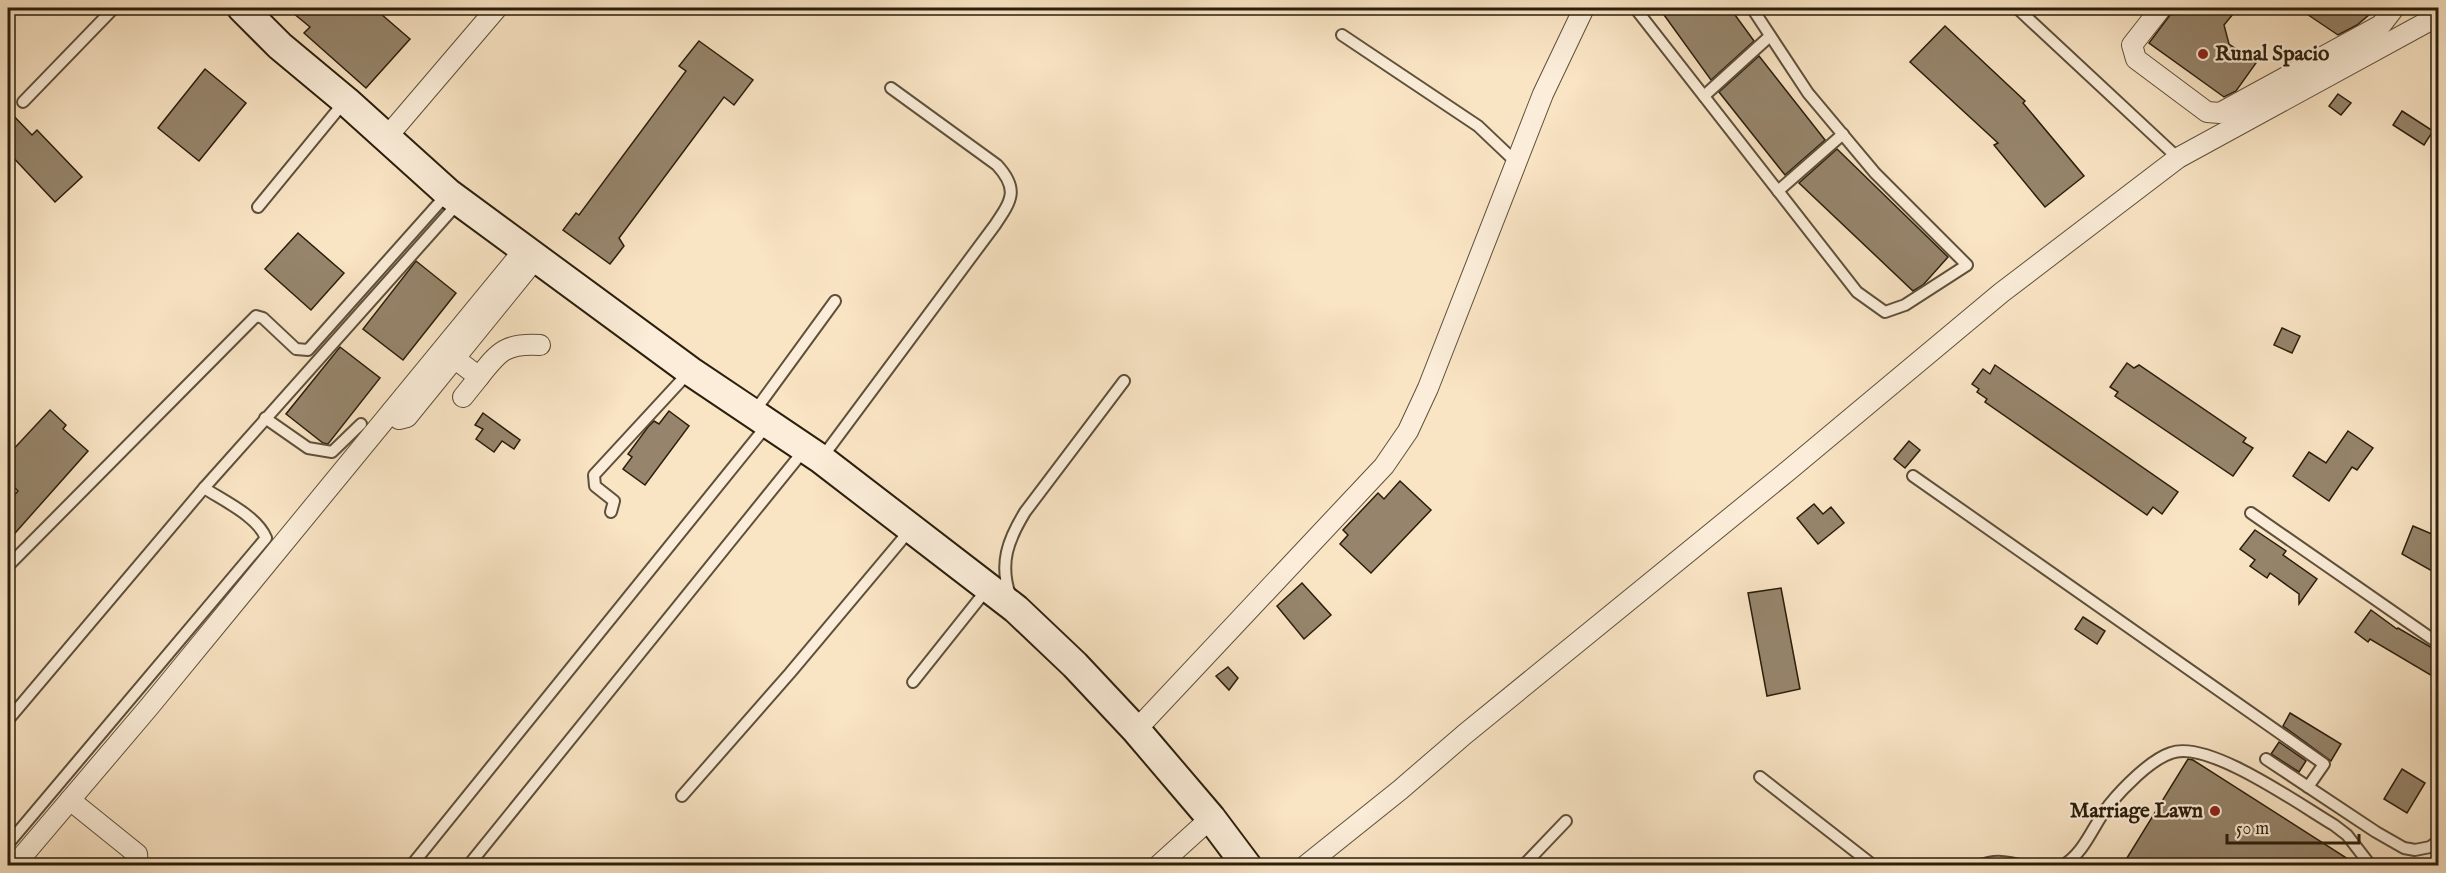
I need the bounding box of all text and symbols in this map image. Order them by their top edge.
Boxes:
place label: Runal Spacio [2215,41,2330,68]
marker: Runal Spacio [2196,47,2210,61]
place label: Marriage Lawn [2070,798,2203,825]
marker: Marriage Lawn [2208,804,2222,818]
scale bar [2227,807,2359,845]
text: 50 m [2236,818,2269,841]

